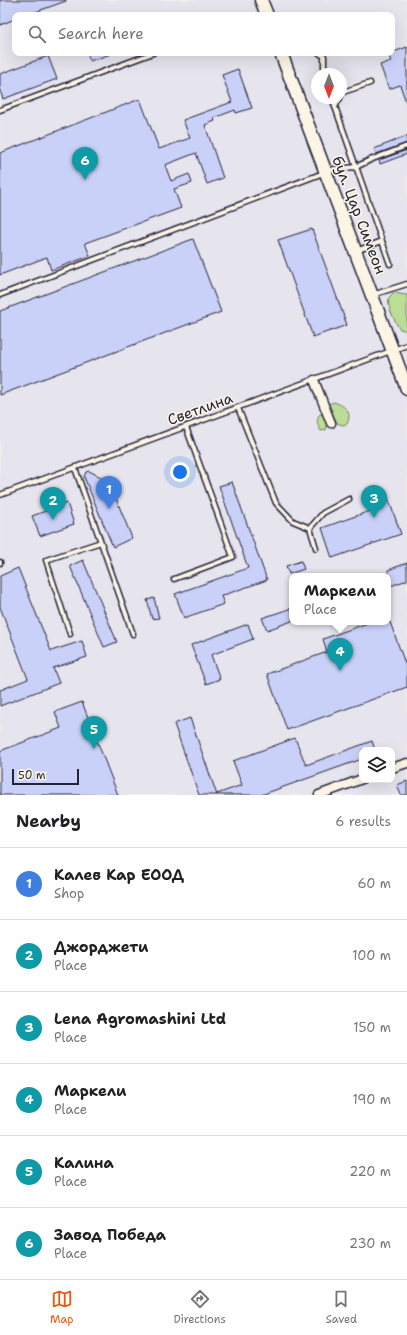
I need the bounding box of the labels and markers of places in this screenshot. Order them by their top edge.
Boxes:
pin: 6 [72,147,98,180]
pin: 1 [96,476,122,509]
pin: 3 [361,485,387,518]
pin: 2 [40,487,66,520]
pin: 4 [327,638,353,671]
pin: 5 [81,716,107,749]

